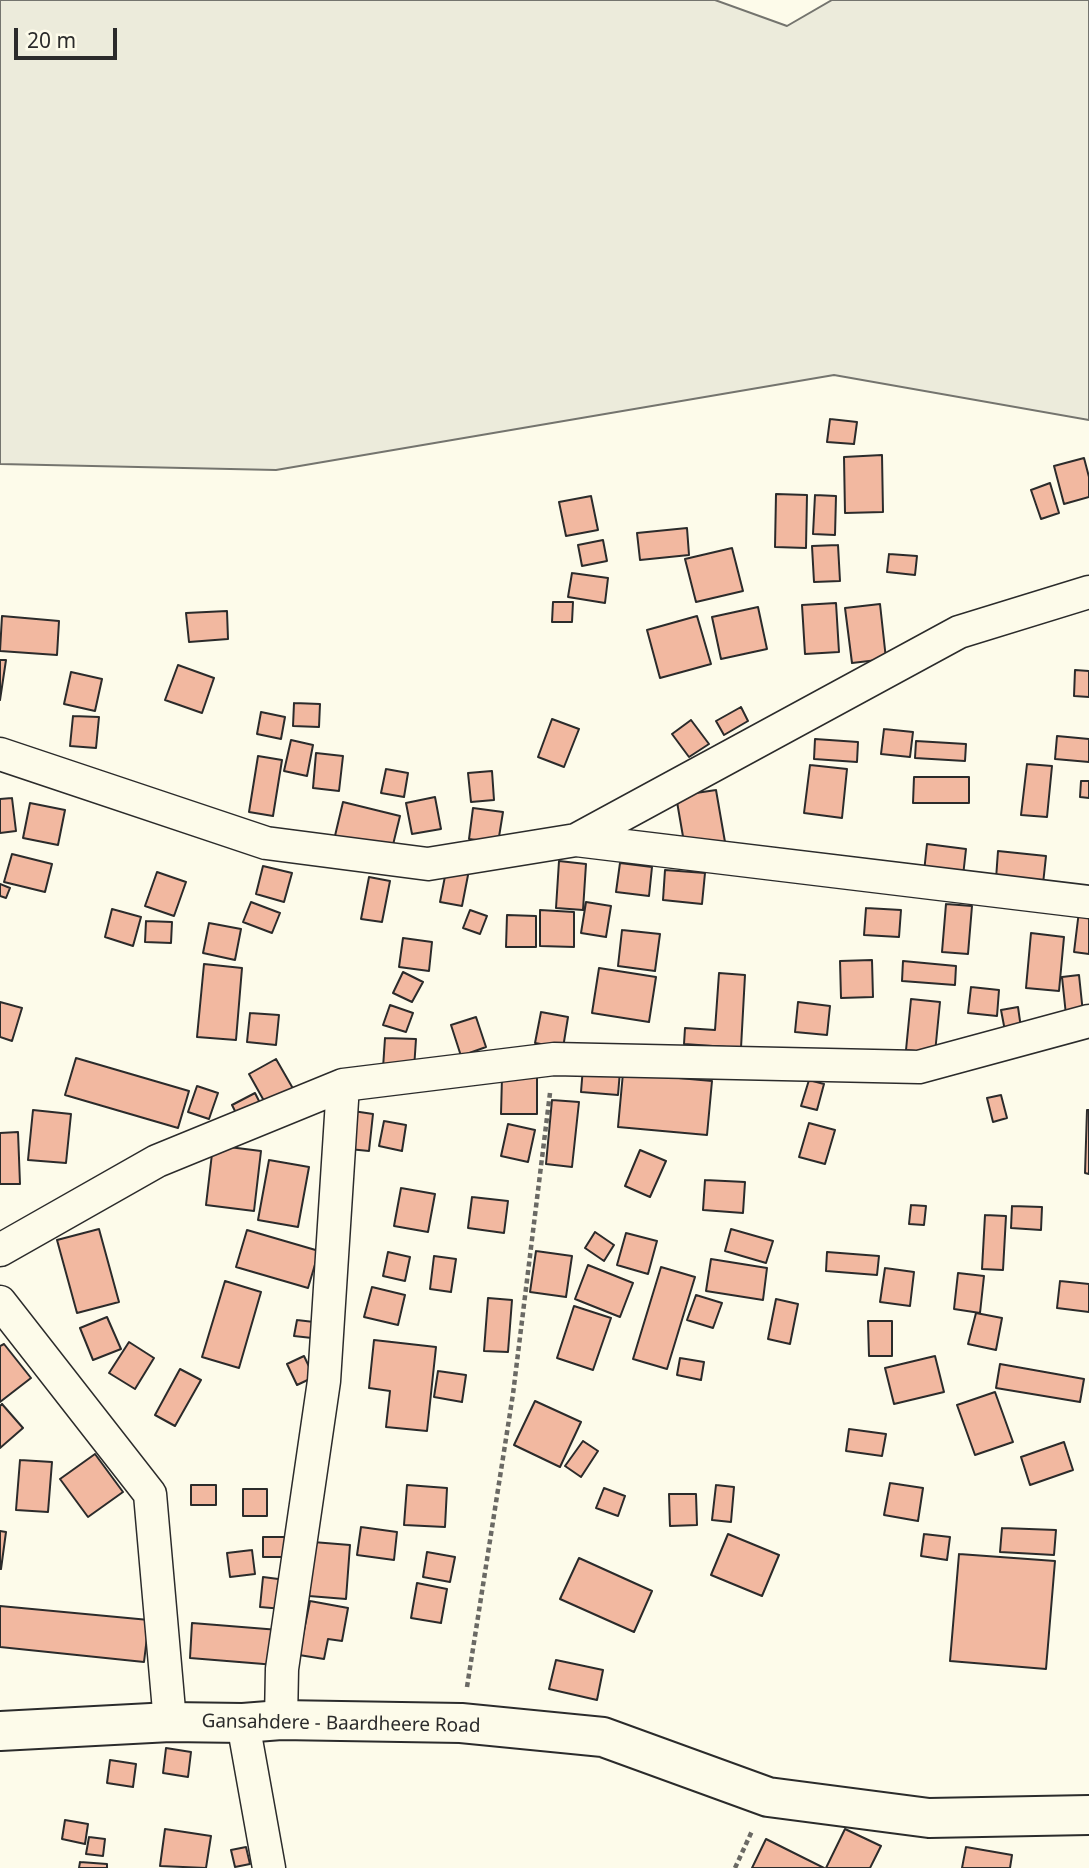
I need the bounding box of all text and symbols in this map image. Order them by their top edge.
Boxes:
scale bar [18,14,121,58]
text: 20 m [27,26,76,54]
street label: Gansahdere - Baardheere Road [201,1710,481,1738]

